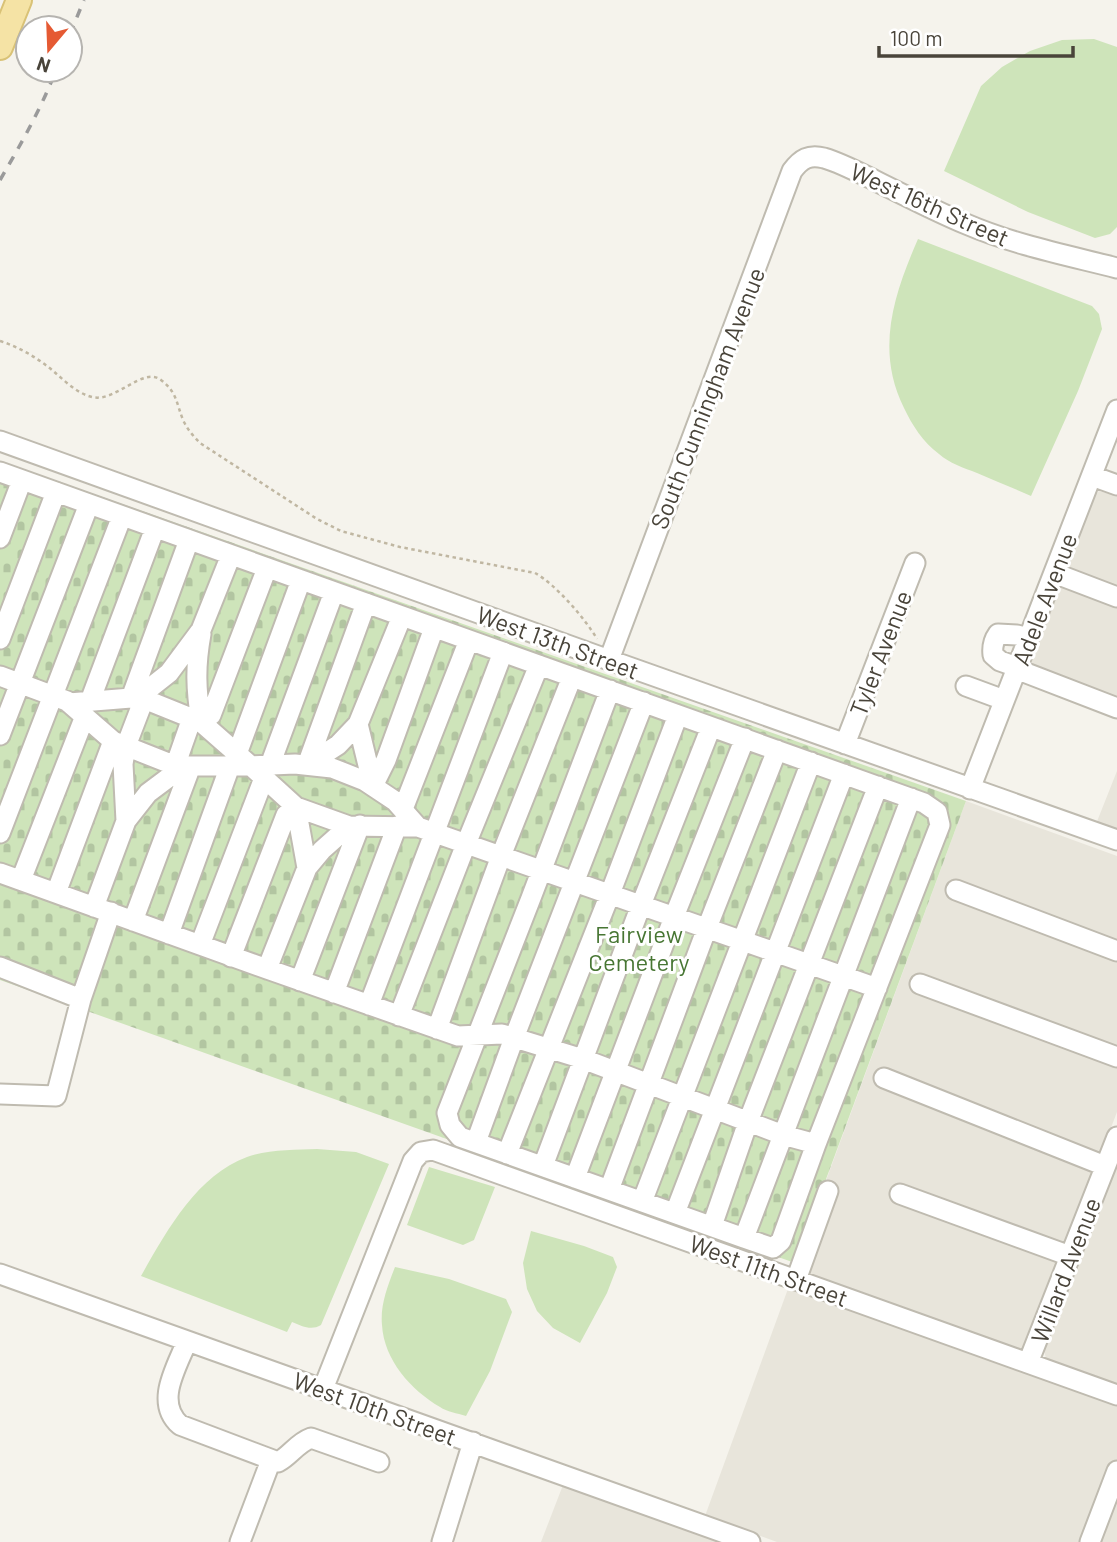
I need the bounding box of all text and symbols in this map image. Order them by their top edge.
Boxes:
north arrow [14,14,84,84]
scale bar [879,14,1073,58]
text: 100 m [890,25,943,50]
text: N [34,53,53,78]
street label: West 16th Street [846,156,1014,252]
street label: South Cunningham Avenue [644,263,770,533]
street label: Adele Avenue [1005,529,1083,669]
street label: Tyler Avenue [843,586,917,720]
street label: West 13th Street [473,599,643,685]
park label: Fairview Cemetery [588,919,690,976]
street label: Willard Avenue [1024,1193,1106,1347]
street label: West 11th Street [686,1228,852,1312]
street label: West 10th Street [289,1365,461,1451]

